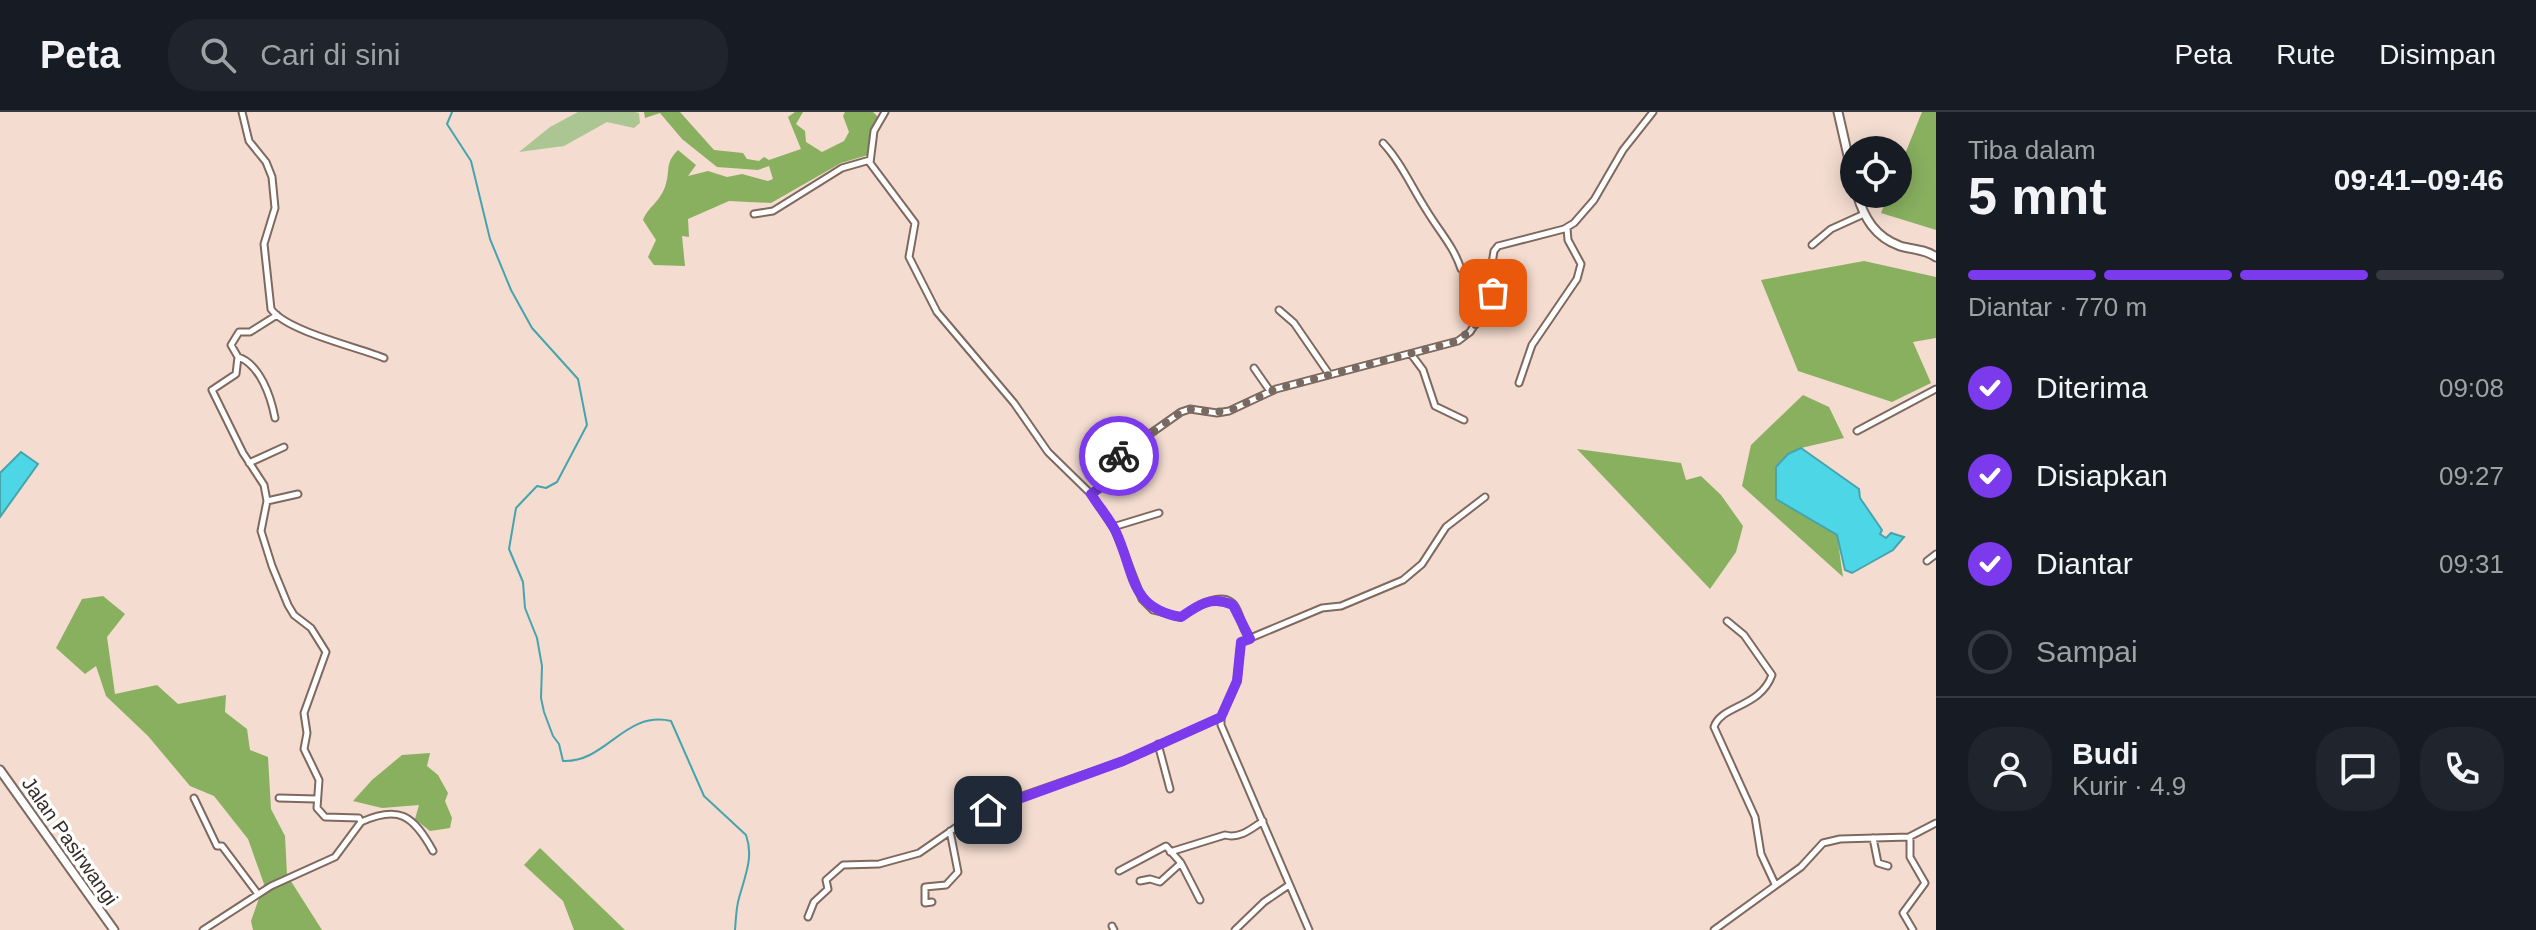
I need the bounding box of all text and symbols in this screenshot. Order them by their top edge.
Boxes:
search box [168,19,728,91]
icon: search [196,33,240,77]
text: Peta [40,34,120,76]
text: Cari di sini [260,38,400,71]
text: Peta [2175,39,2232,70]
text: Rute [2276,39,2335,70]
text: Disimpan [2379,39,2496,70]
text: Tiba dalam [1968,135,2096,165]
map controls [1840,136,1912,208]
button: locate [1840,136,1912,208]
text: 09:41–09:46 [2334,163,2504,196]
text: 5 mnt [1968,167,2107,225]
pin [1459,259,1527,327]
icon: bag [1471,271,1515,315]
text: Diantar · 770 m [1968,292,2147,322]
icon: check [1968,366,2012,410]
text: Diterima [2036,371,2148,404]
text: 09:08 [2439,373,2504,403]
courier [1079,416,1159,496]
icon: bike [1097,434,1141,478]
icon: check [1968,454,2012,498]
text: Disiapkan [2036,459,2168,492]
text: 09:27 [2439,461,2504,491]
icon: check [1968,542,2012,586]
text: Diantar [2036,547,2133,580]
text: 09:31 [2439,549,2504,579]
text: Sampai [2036,635,2138,668]
button: person [1968,727,2052,811]
button: chat [2316,727,2400,811]
button: phone [2420,727,2504,811]
text: Budi [2072,737,2139,770]
text: Kurir · 4.9 [2072,771,2186,801]
street label: Jalan Pasirwangi [18,773,122,909]
pin [954,776,1022,844]
icon: home [966,788,1010,832]

